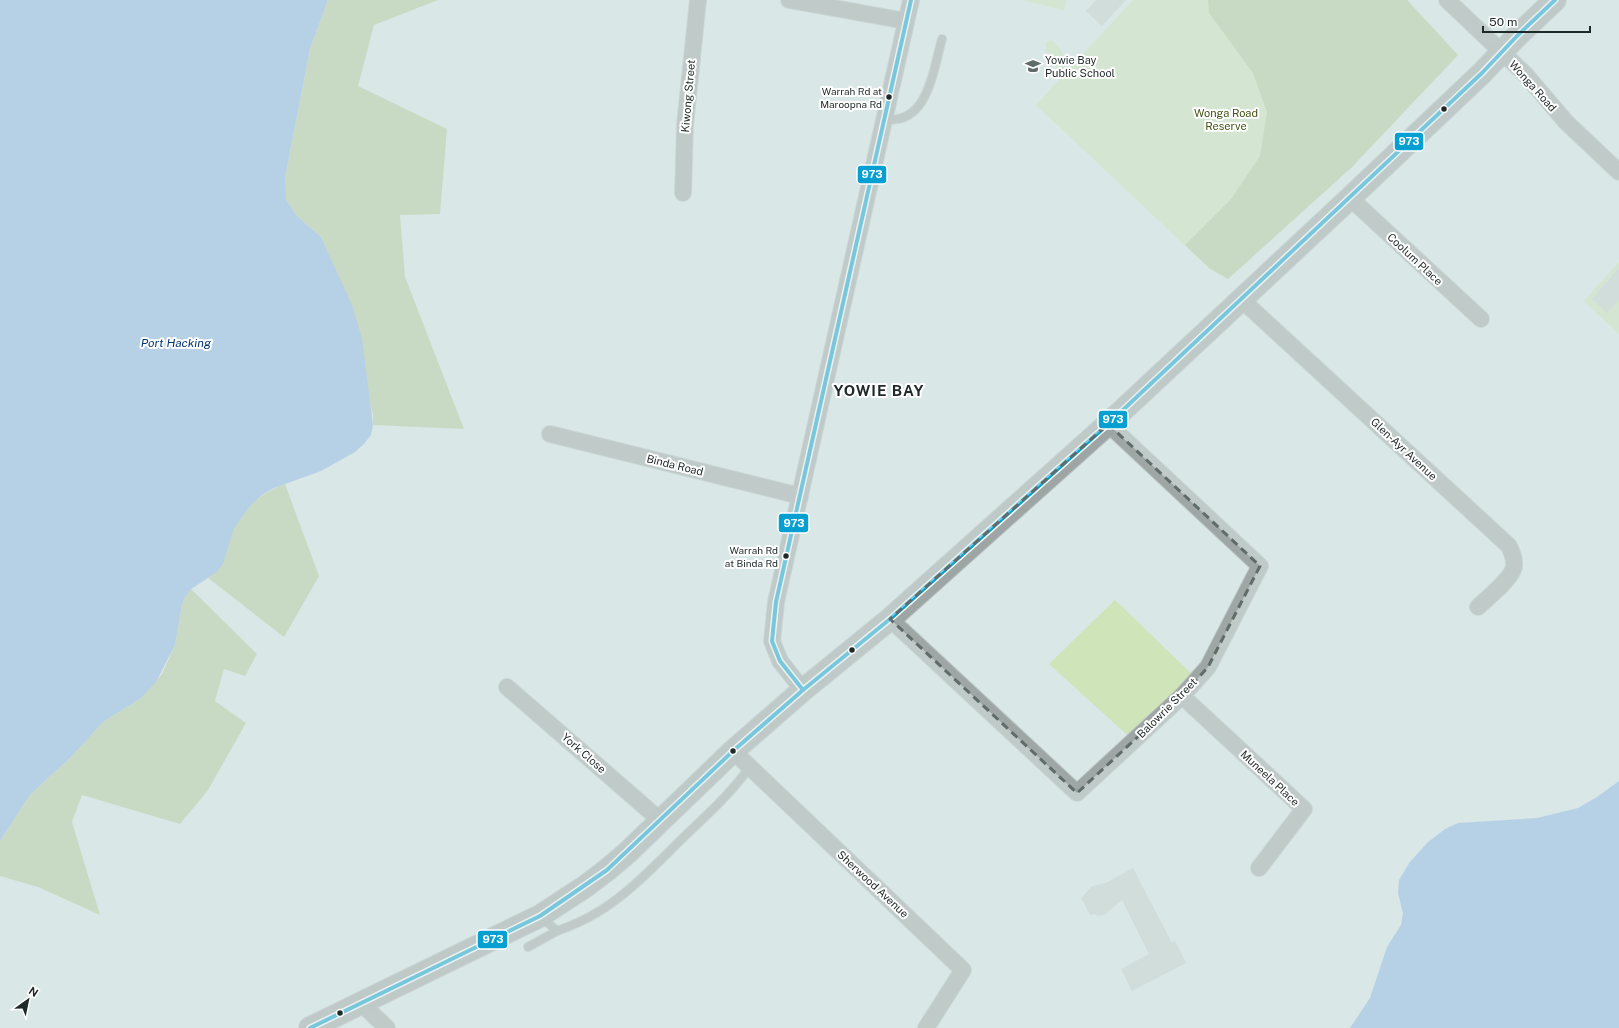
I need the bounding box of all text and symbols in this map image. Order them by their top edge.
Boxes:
scale bar [1483,8,1590,34]
text: 50 m [1489,15,1517,29]
place label: Yowie Bay Public School [1045,54,1115,79]
school or university icon: Yowie Bay Public School [1024,57,1042,75]
street label: Wonga Road [1507,58,1559,114]
street label: Kiwong Street [679,59,697,133]
place label: Warrah Rd at Maroopna Rd [820,85,882,110]
marker: Warrah Rd at Maroopna Rd [884,92,894,102]
unlabelled marker [1439,104,1449,114]
park label: Wonga Road Reserve [1194,107,1258,132]
line badge: 973 [1394,132,1424,151]
text: 973 [1398,135,1420,147]
line badge: 973 [857,165,887,184]
text: 973 [861,168,883,180]
street label: Coolum Place [1385,231,1445,287]
water label: Port Hacking [141,336,212,350]
district label: YOWIE BAY [833,382,925,399]
line badge: 973 [1098,410,1128,429]
text: 973 [1102,413,1124,425]
street label: Glen-Ayr Avenue [1369,415,1439,483]
street label: Binda Road [645,452,705,478]
line badge: 973 [778,513,809,533]
text: 973 [783,517,805,529]
place label: Warrah Rd at Binda Rd [725,544,778,569]
marker: Warrah Rd at Binda Rd [781,551,791,561]
unlabelled marker [847,645,857,655]
street label: Balowrie Street [1135,676,1199,740]
street label: York Close [560,731,608,775]
unlabelled marker [728,746,738,756]
street label: Muneela Place [1238,748,1302,808]
street label: Sherwood Avenue [835,848,911,920]
line badge: 973 [477,930,508,949]
text: 973 [482,933,504,945]
north arrow [8,980,48,1020]
text: N [27,984,40,999]
unlabelled marker [335,1008,345,1018]

